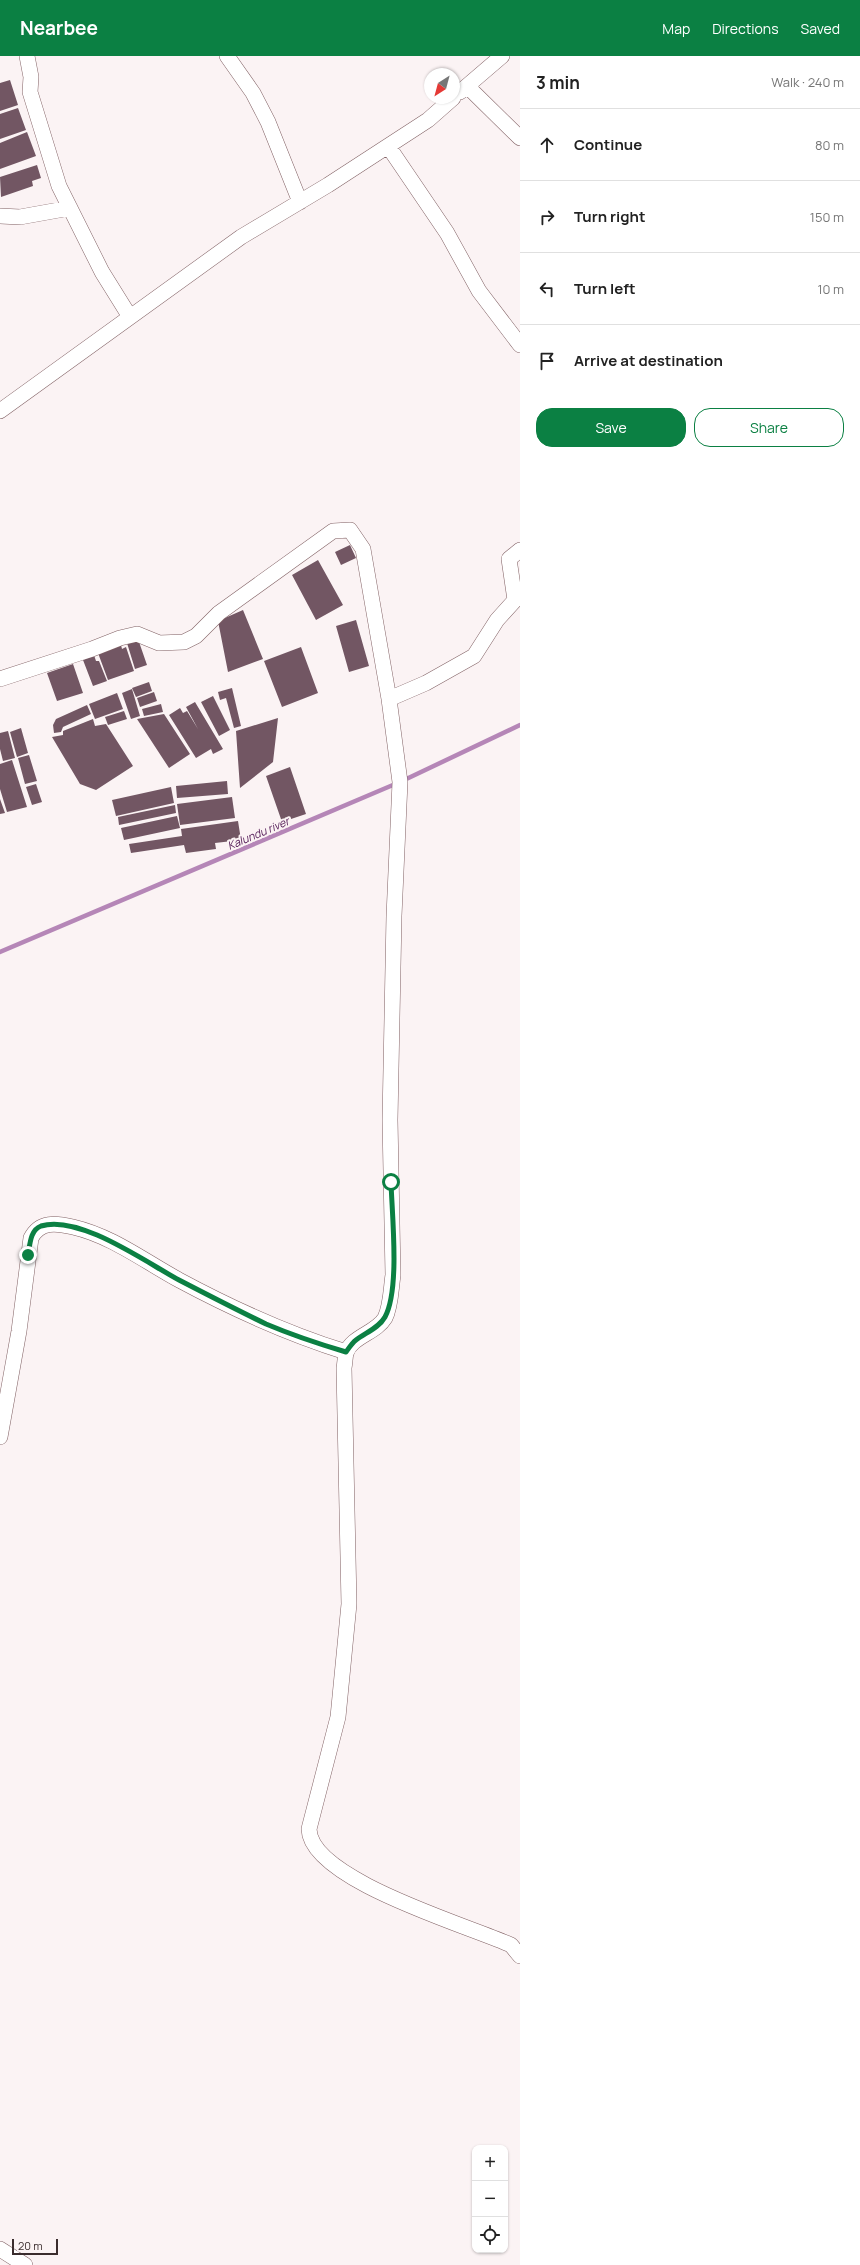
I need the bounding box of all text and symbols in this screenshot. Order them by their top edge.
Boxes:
text: Nearbee [20,15,98,41]
text: Map [662,19,690,38]
text: Directions [712,19,779,38]
text: Saved [801,19,840,38]
north arrow [424,68,460,104]
text: 3 min [536,71,580,94]
text: Walk · 240 m [771,73,844,91]
icon: ahead [536,134,558,156]
text: Continue [574,134,642,155]
text: 80 m [815,136,844,154]
icon: right [536,206,558,228]
text: Turn right [574,206,645,227]
text: 150 m [810,208,844,226]
icon: left [536,278,558,300]
text: Turn left [574,278,636,299]
text: 10 m [817,280,844,298]
icon: arrive [536,350,558,372]
text: Arrive at destination [574,350,723,371]
button: Save [536,408,686,447]
button: Share [694,408,844,447]
water label: Kalundu river [225,812,293,853]
route start [382,1173,400,1191]
route end [19,1246,37,1264]
map controls [472,2145,508,2253]
button: + [472,2145,508,2181]
button: − [472,2181,508,2217]
button: locate [472,2217,508,2253]
scale bar [12,2237,58,2256]
text: 20 m [18,2238,43,2253]

